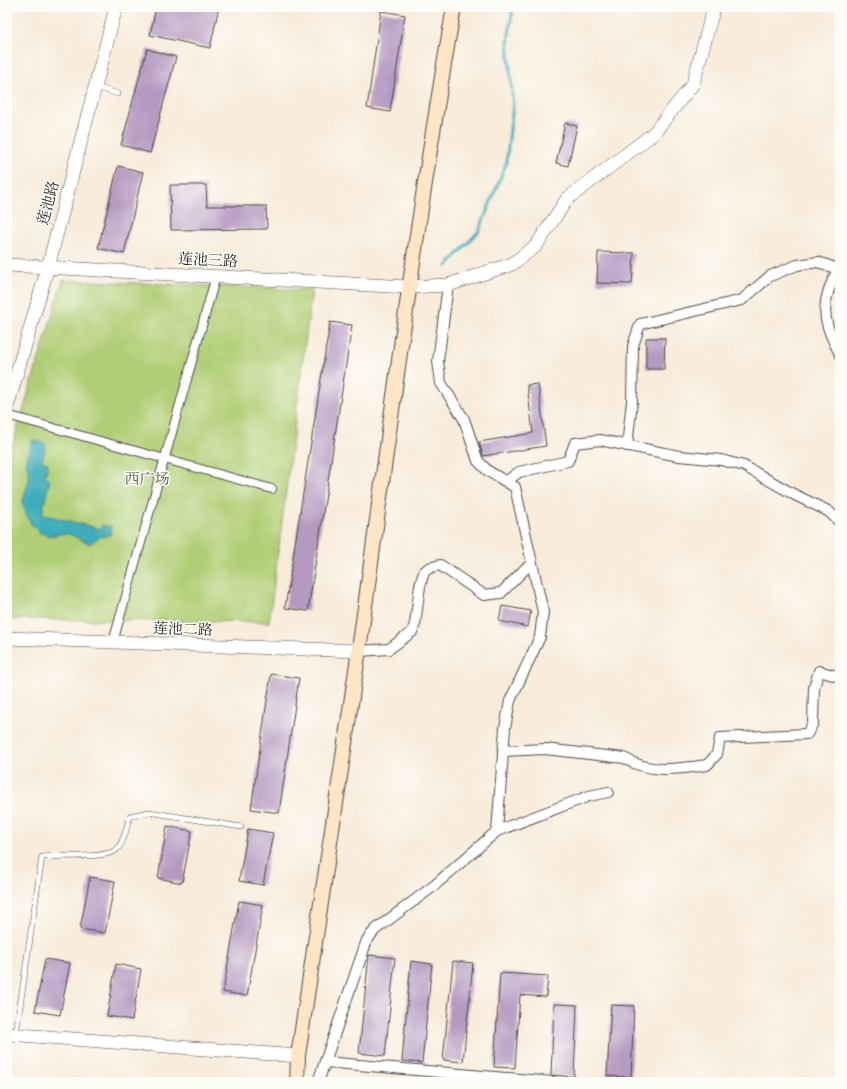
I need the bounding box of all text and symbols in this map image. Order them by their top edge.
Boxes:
street label: 莲池路 [33,179,63,227]
street label: 莲池三路 [178,248,238,272]
park label: 西广场 [124,469,170,489]
street label: 莲池二路 [153,618,213,640]

